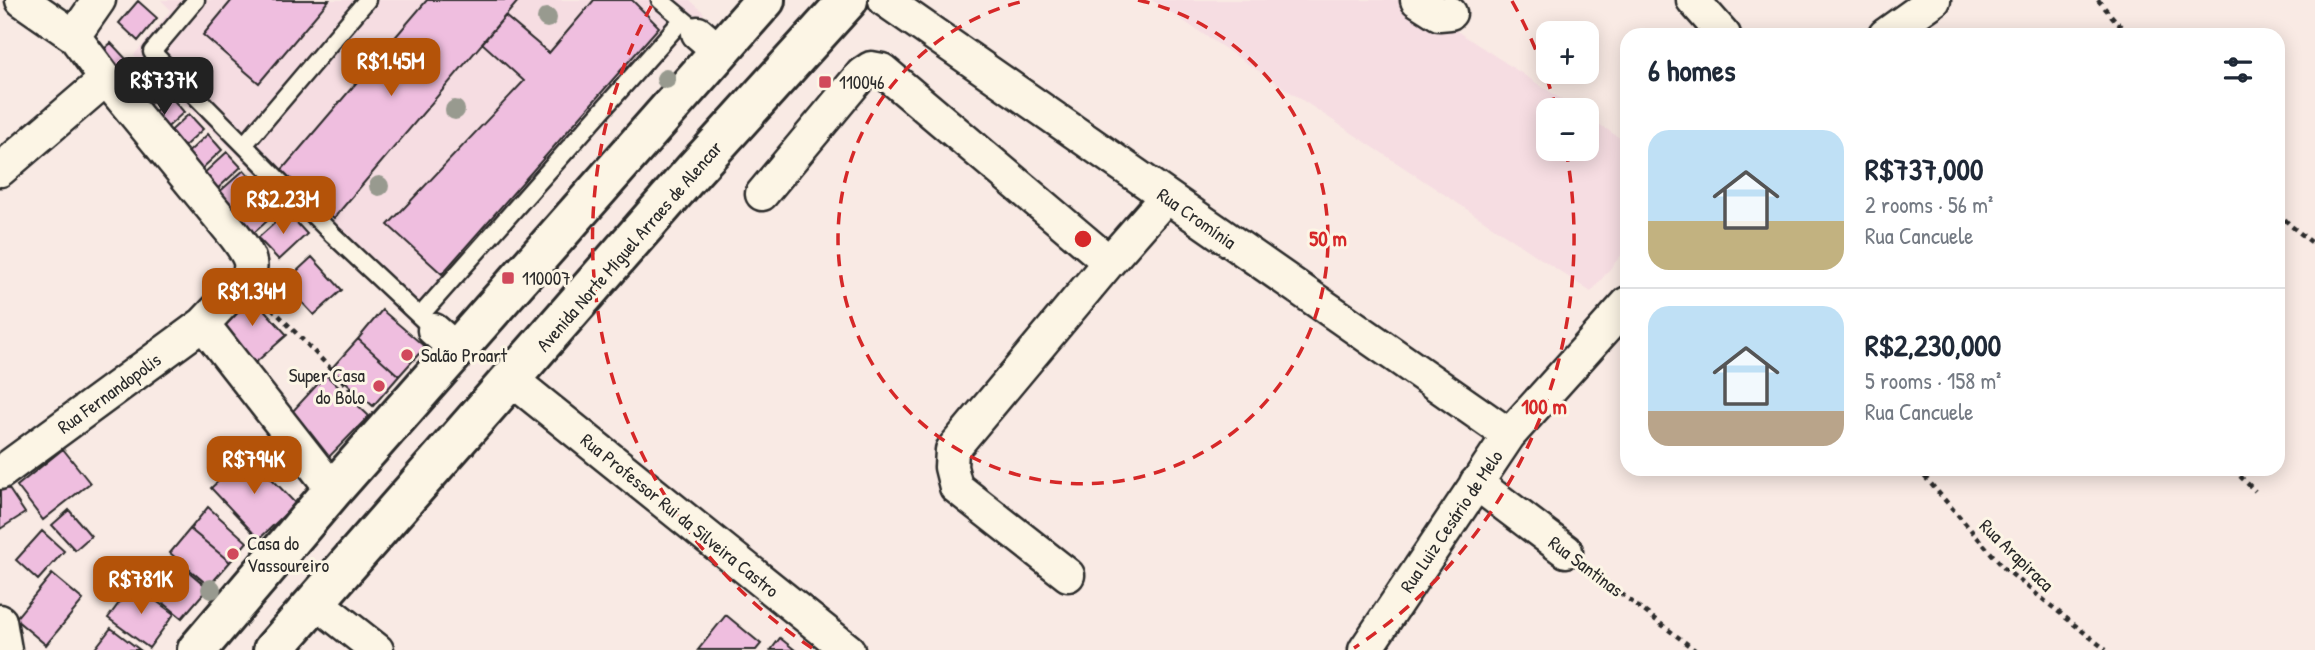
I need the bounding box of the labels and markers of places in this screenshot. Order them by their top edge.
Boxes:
pin: R$1.45M [326,38,456,98]
pin: R$737K [107,58,221,117]
place label: 110046 [839,69,885,95]
marker: 110046 [817,74,833,90]
pin: R$2.23M [218,176,348,236]
centre of rings [1071,227,1095,251]
place label: 110007 [522,265,571,291]
pin: R$1.34M [187,268,317,328]
marker: 110007 [500,270,516,286]
place label: Salão Proart [421,342,508,368]
marker: Salão Proart [399,347,415,363]
place label: Super Casa do Bolo [289,362,366,410]
marker: Super Casa do Bolo [371,378,387,394]
pin: R$794K [197,436,311,496]
place label: Casa do Vassoureiro [247,530,329,578]
marker: Casa do Vassoureiro [225,546,241,562]
pin: R$781K [84,556,198,616]

